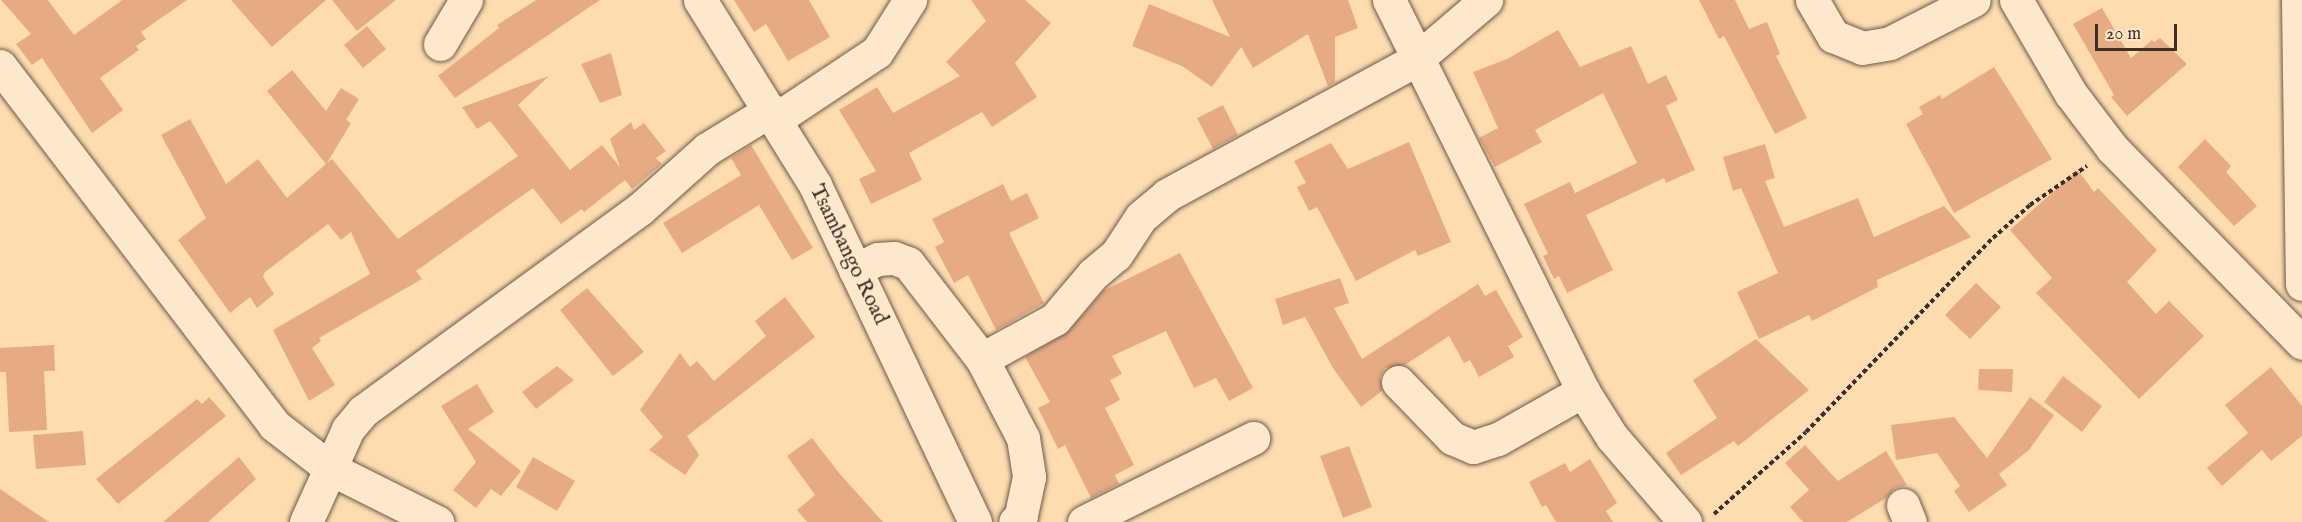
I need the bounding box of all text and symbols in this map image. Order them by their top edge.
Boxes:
scale bar [2098,12,2180,50]
text: 20 m [2106,23,2141,46]
street label: Tsambango Road [803,181,893,329]

